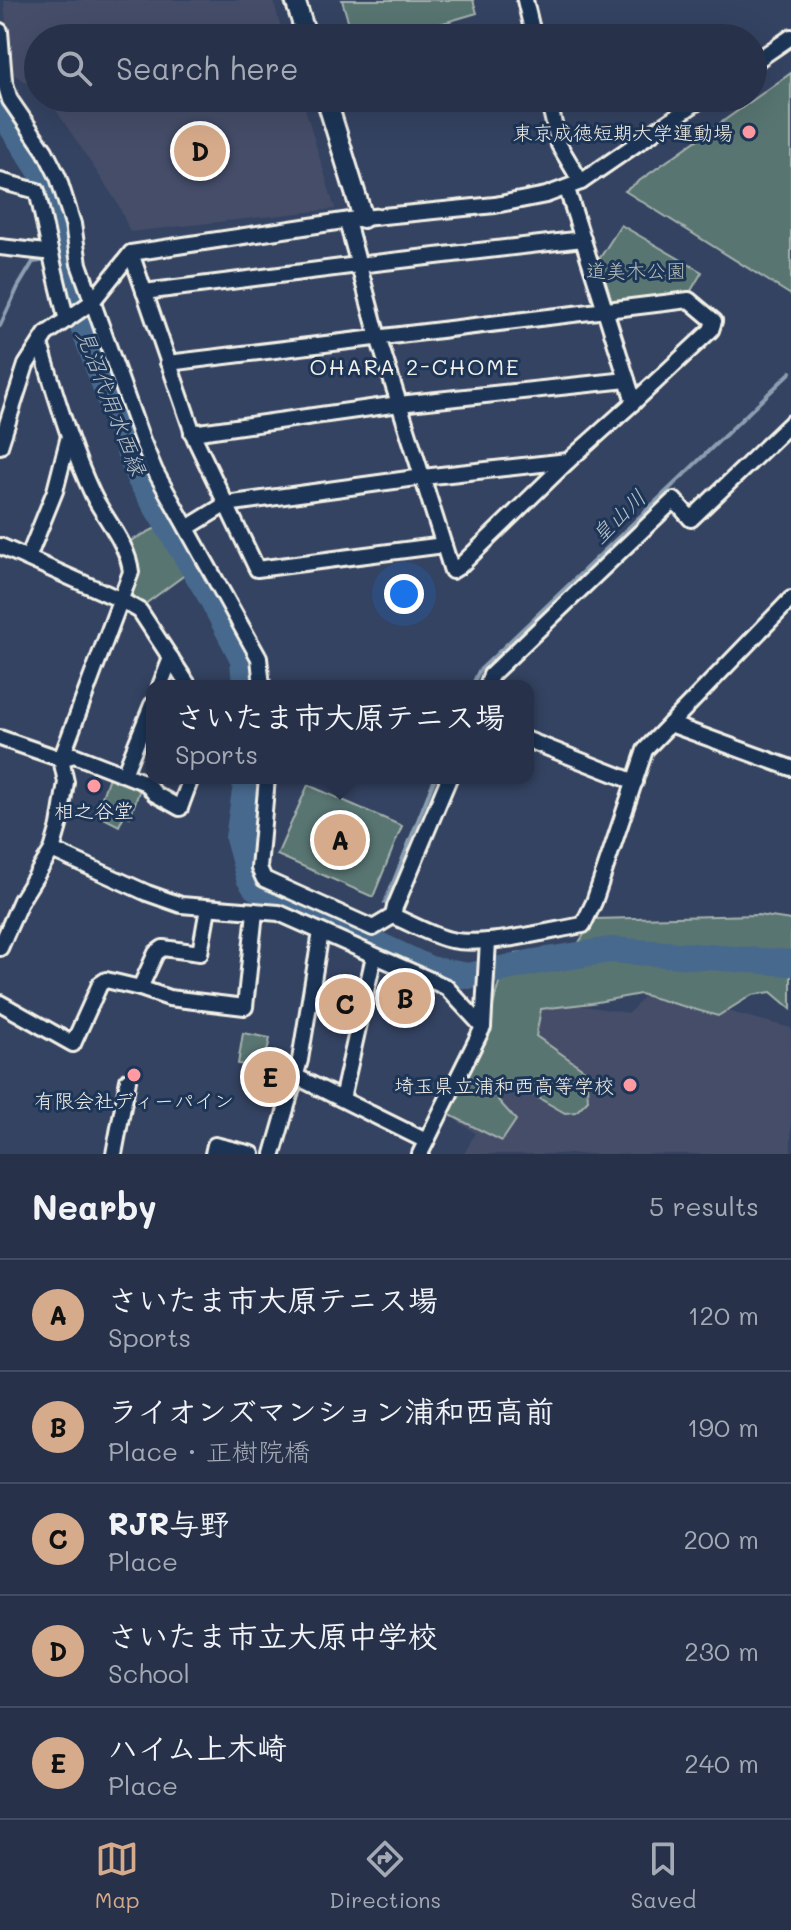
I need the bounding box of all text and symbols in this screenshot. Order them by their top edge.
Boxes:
search box [24,24,767,112]
icon: search [52,46,96,90]
text: Search here [116,48,299,88]
place label: 東京成徳短期大学運動場 [513,119,733,145]
pin: D [174,121,226,181]
marker: 東京成徳短期大学運動場 [740,123,758,141]
park label: 道美木公園 [586,257,686,283]
water label: 見沼代用水西縁 [71,325,154,481]
district label: OHARA 2-CHOME [309,352,521,381]
water label: 皇山川 [584,483,652,549]
your location [384,574,424,614]
popup [146,680,534,784]
text: さいたま市大原テニス場 [175,696,505,736]
text: Sports [175,737,258,771]
marker: 相之谷堂 [85,777,103,795]
place label: 相之谷堂 [54,797,134,823]
pin: A [314,810,366,870]
pin: B [379,968,431,1028]
pin: C [319,974,371,1034]
pin: E [244,1047,296,1107]
marker: 有限会社ディーパイン [125,1066,143,1084]
place label: 埼玉県立浦和西高等学校 [394,1072,614,1098]
marker: 埼玉県立浦和西高等学校 [621,1076,639,1094]
place label: 有限会社ディーパイン [34,1087,234,1113]
text: Nearby [32,1184,157,1229]
text: 5 results [649,1189,759,1223]
text: さいたま市大原テニス場 [108,1279,438,1319]
text: A [49,1298,67,1332]
text: 120 m [688,1298,759,1332]
text: Sports [108,1320,191,1354]
text: ライオンズマンション浦和西高前 [108,1390,554,1430]
text: B [49,1410,67,1444]
text: 190 m [687,1410,759,1444]
text: Place · 正樹院橋 [108,1434,310,1468]
text: RJR与野 [108,1503,229,1543]
text: C [48,1522,68,1556]
text: 200 m [683,1522,759,1556]
text: Place [108,1544,178,1578]
text: さいたま市立大原中学校 [108,1615,437,1655]
text: D [49,1634,67,1668]
text: 230 m [684,1634,759,1668]
text: School [108,1656,190,1690]
text: ハイム上木崎 [108,1727,287,1767]
text: E [50,1746,66,1780]
text: 240 m [684,1746,759,1780]
text: Place [108,1768,178,1802]
tab: Map [95,1837,140,1914]
tab: Directions [329,1837,441,1914]
tab: Saved [631,1837,696,1914]

